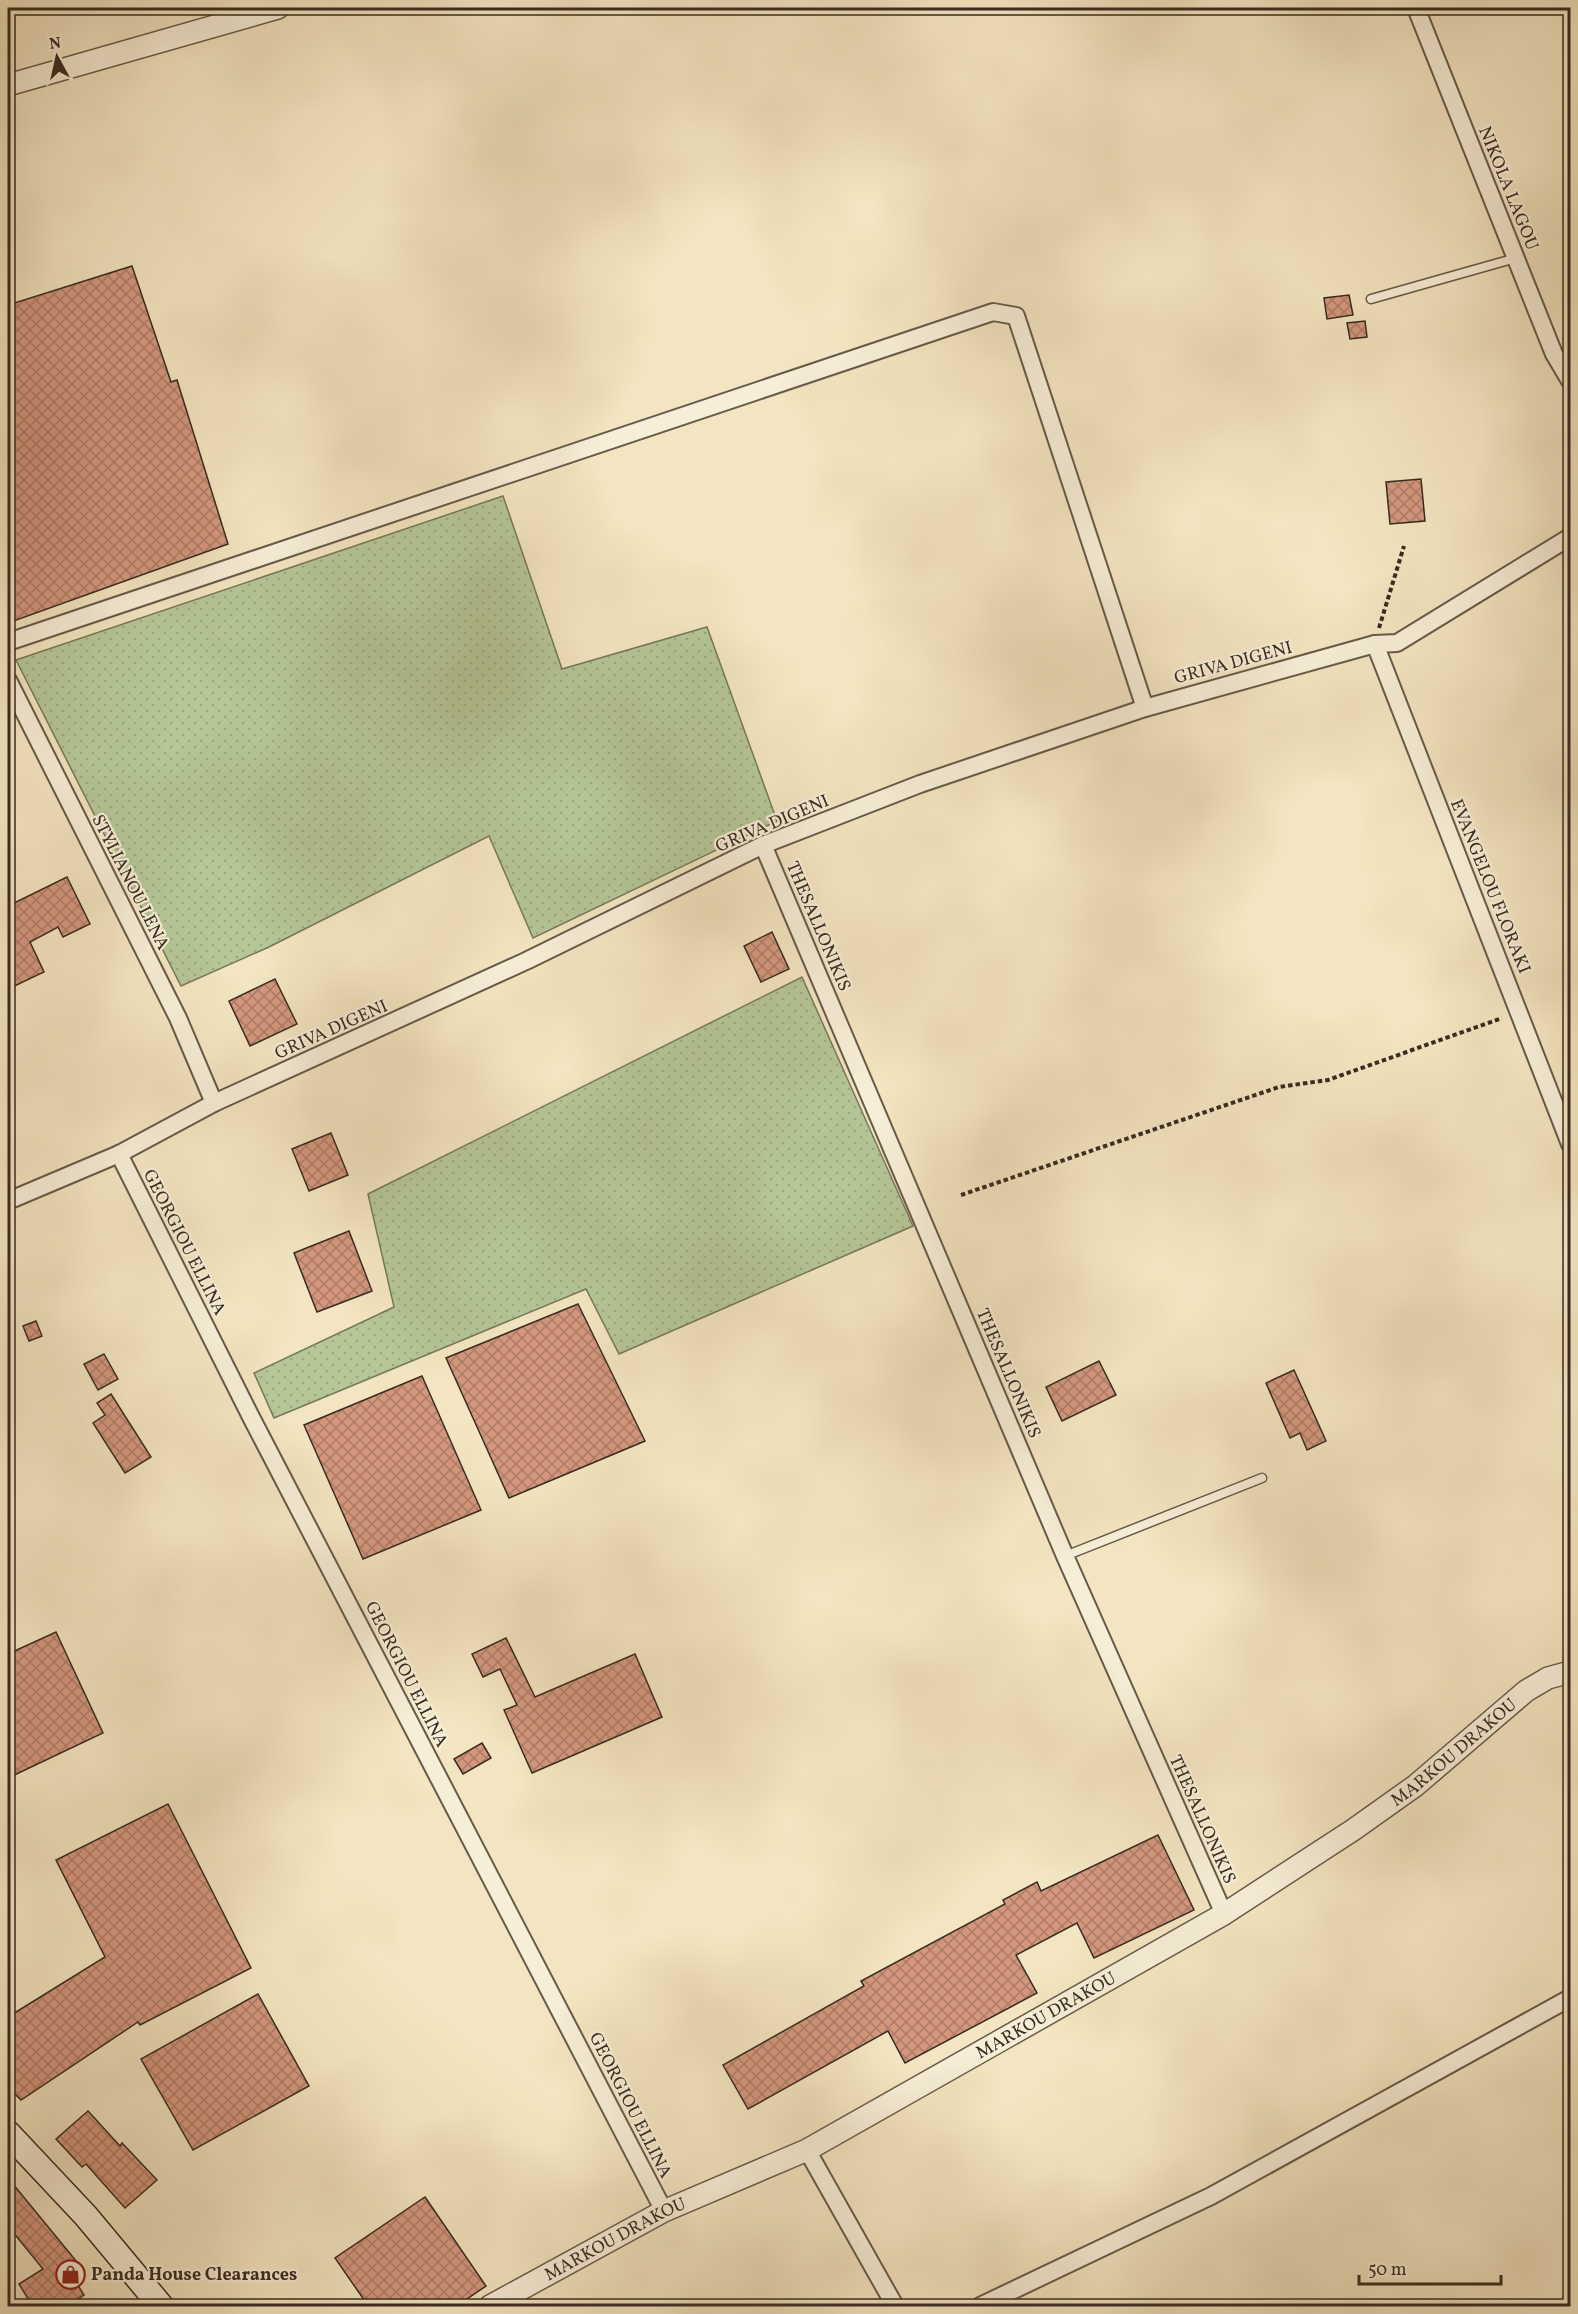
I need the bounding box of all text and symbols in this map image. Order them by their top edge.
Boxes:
north arrow [27,27,87,87]
text: N [48,32,63,56]
street label: NIKOLA LAGOU [1471,123,1544,254]
street label: GRIVA DIGENI [1172,636,1295,691]
street label: GRIVA DIGENI [712,789,833,860]
street label: EVANGELOU FLORAKI [1443,796,1536,978]
street label: STYLIANOU LENA [85,811,175,955]
street label: THESALLONIKIS [779,858,856,995]
street label: GRIVA DIGENI [271,994,392,1066]
street label: GEORGIOU ELLINA [136,1165,231,1320]
street label: THESALLONIKIS [969,1305,1046,1442]
street label: GEORGIOU ELLINA [358,1597,453,1752]
street label: MARKOU DRAKOU [1386,1693,1523,1813]
street label: THESALLONIKIS [1162,1751,1241,1888]
street label: MARKOU DRAKOU [972,1967,1121,2066]
street label: GEORGIOU ELLINA [582,2028,677,2183]
street label: MARKOU DRAKOU [540,2192,690,2288]
scale bar [1359,2248,1502,2286]
shop icon: Panda House Clearances [54,2258,86,2290]
text: 50 m [1368,2258,1407,2283]
place label: Panda House Clearances [91,2263,297,2288]

